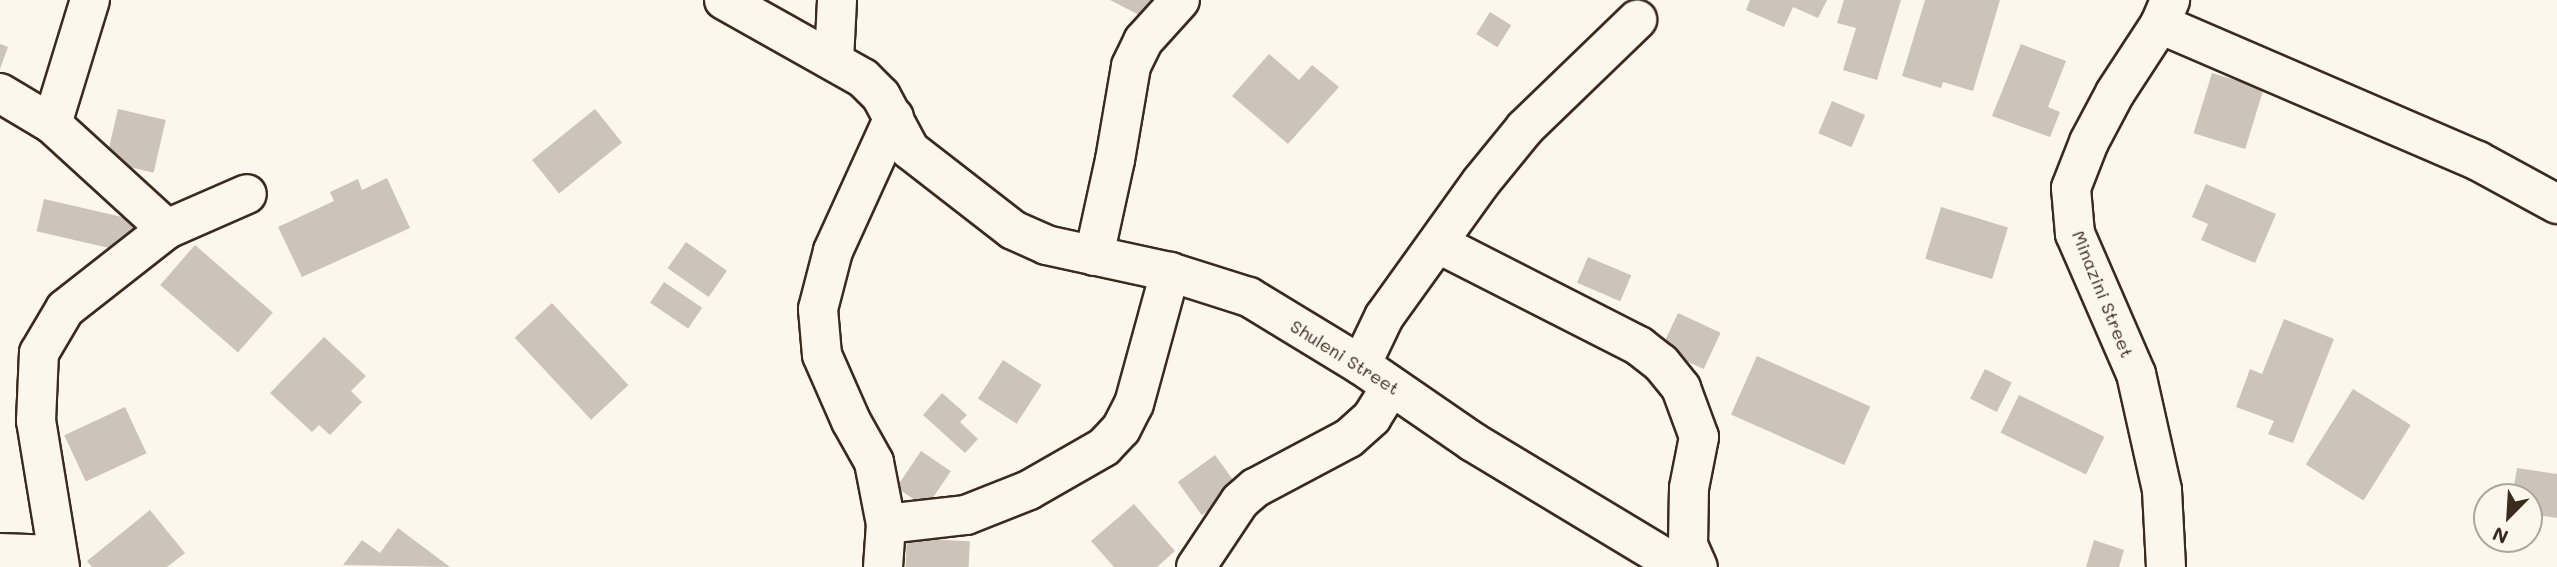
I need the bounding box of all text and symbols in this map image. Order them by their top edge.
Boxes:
street label: Minazini Street [2068,227,2138,361]
street label: Shuleni Street [1287,315,1403,399]
north arrow [2473,483,2543,553]
text: N [2488,521,2512,550]

